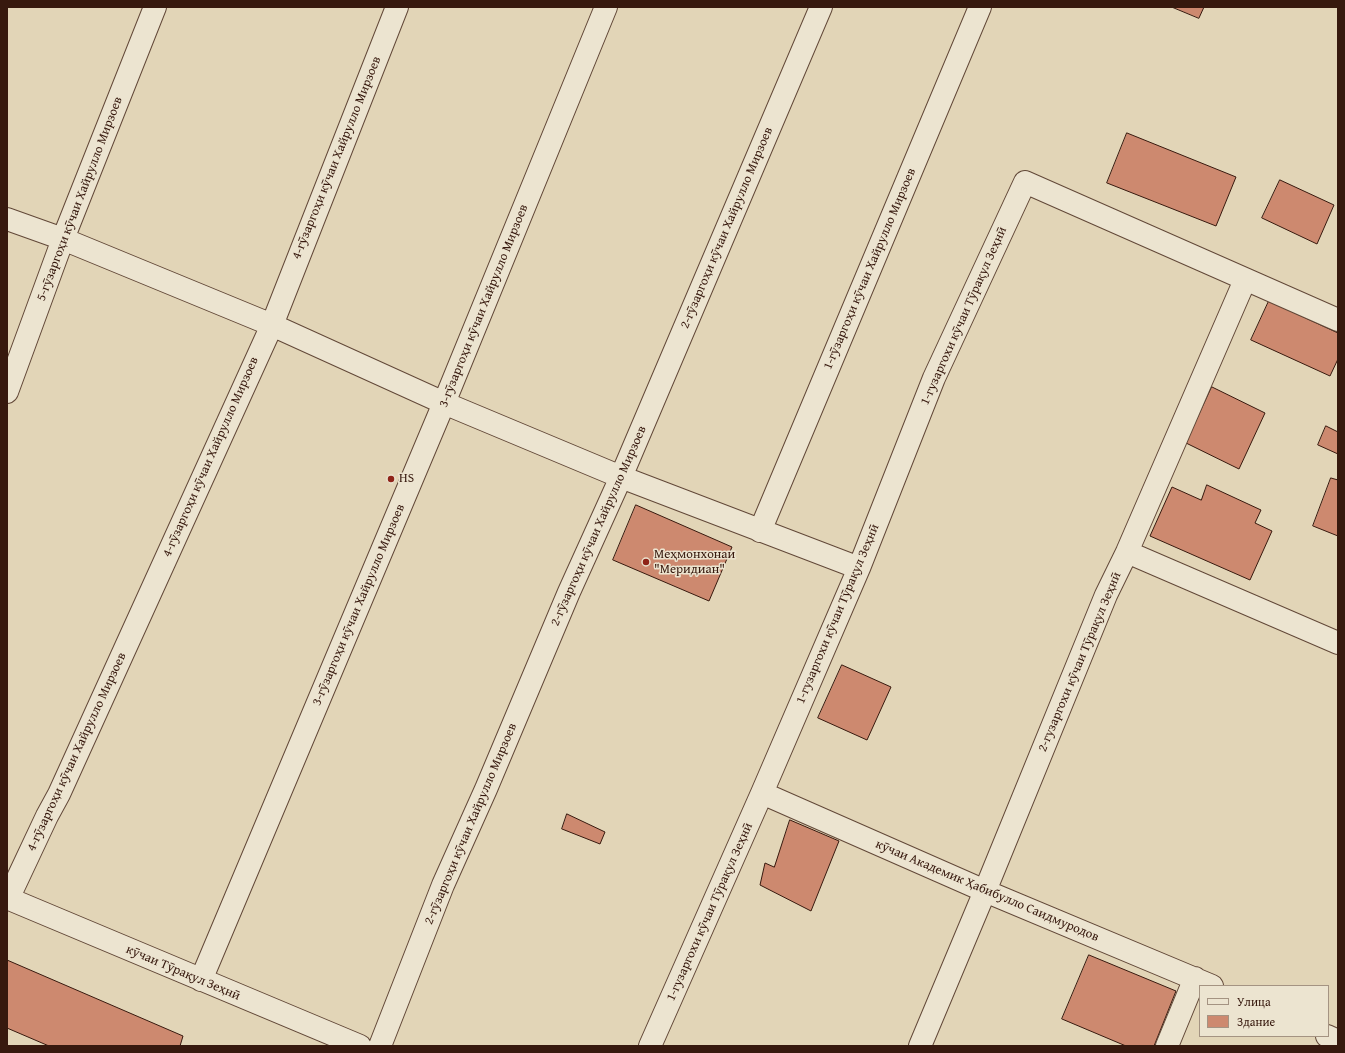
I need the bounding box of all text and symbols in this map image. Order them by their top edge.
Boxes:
street label: 4-гӯзаргоҳи кӯчаи Хайрулло Мирзоев [289,54,385,262]
street label: 5-гӯзаргоҳи кӯчаи Хайрулло Мирзоев [34,95,126,303]
street label: 2-гӯзаргоҳи кӯчаи Хайрулло Мирзоев [677,125,777,331]
street label: 1-гӯзаргоҳи кӯчаи Хайрулло Мирзоев [820,166,920,372]
street label: 3-гӯзаргоҳи кӯчаи Хайрулло Мирзоев [436,202,532,410]
street label: 1-гузаргохи кӯчаи Тӯрақул Зеҳнӣ [917,224,1011,408]
street label: 4-гӯзаргоҳи кӯчаи Хайрулло Мирзоев [160,355,262,559]
street label: 2-гӯзаргоҳи кӯчаи Хайрулло Мирзоев [548,424,650,628]
place label: HS [399,471,414,487]
marker: HS [386,474,396,484]
street label: 3-гӯзаргоҳи кӯчаи Хайрулло Мирзоев [309,502,409,708]
street label: 1-гузаргохи кӯчаи Тӯрақул Зеҳнӣ [793,522,883,706]
place label: Меҳмонхонаи "Меридиан" [654,547,735,578]
marker: Меҳмонхонаи "Меридиан" [641,557,651,567]
street label: 2-гузаргохи кӯчаи Тӯрақул Зеҳнӣ [1035,570,1125,754]
street label: 4-гӯзаргоҳи кӯчаи Хайрулло Мирзоев [24,650,130,854]
street label: 2-гӯзаргоҳи кӯчаи Хайрулло Мирзоев [421,721,521,927]
street label: 1-гузаргохи кӯчаи Тӯрақул Зеҳнӣ [663,820,757,1004]
street label: кӯчаи Академик Ҳабибулло Саидмуродов [873,837,1101,945]
street label: кӯчаи Тӯрақул Зеҳнӣ [123,942,243,1004]
legend [1199,985,1329,1037]
text: Улица [1237,993,1271,1010]
text: Здание [1237,1013,1275,1030]

